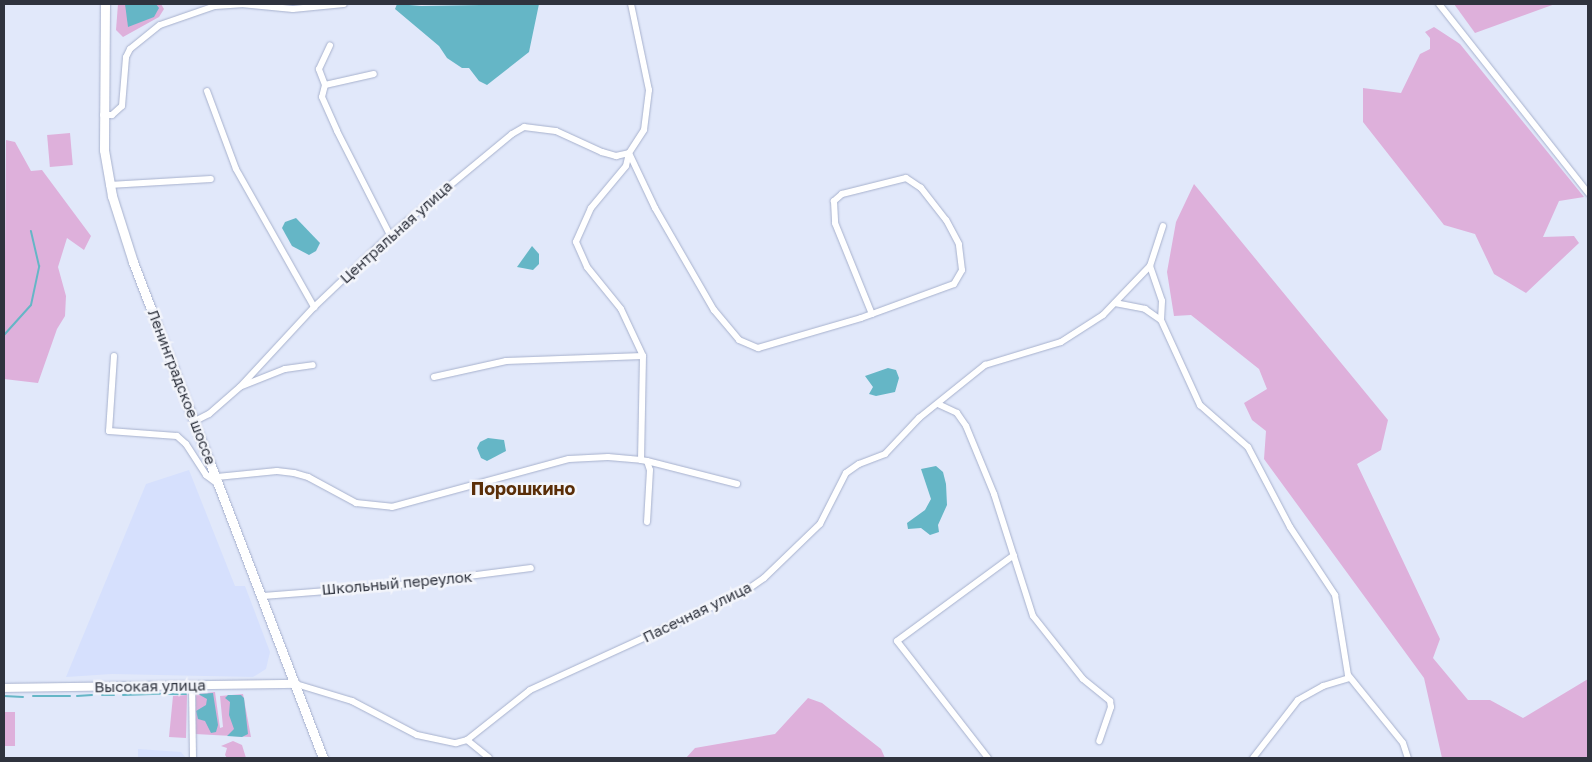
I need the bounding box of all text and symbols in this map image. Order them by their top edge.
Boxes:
street label: Центральная улица [336,177,456,287]
street label: Ленинградское шоссе [144,307,220,467]
district label: Порошкино [471,477,575,499]
street label: Школьный переулок [321,567,473,599]
street label: Пасечная улица [640,578,754,646]
street label: Высокая улица [94,676,206,696]

